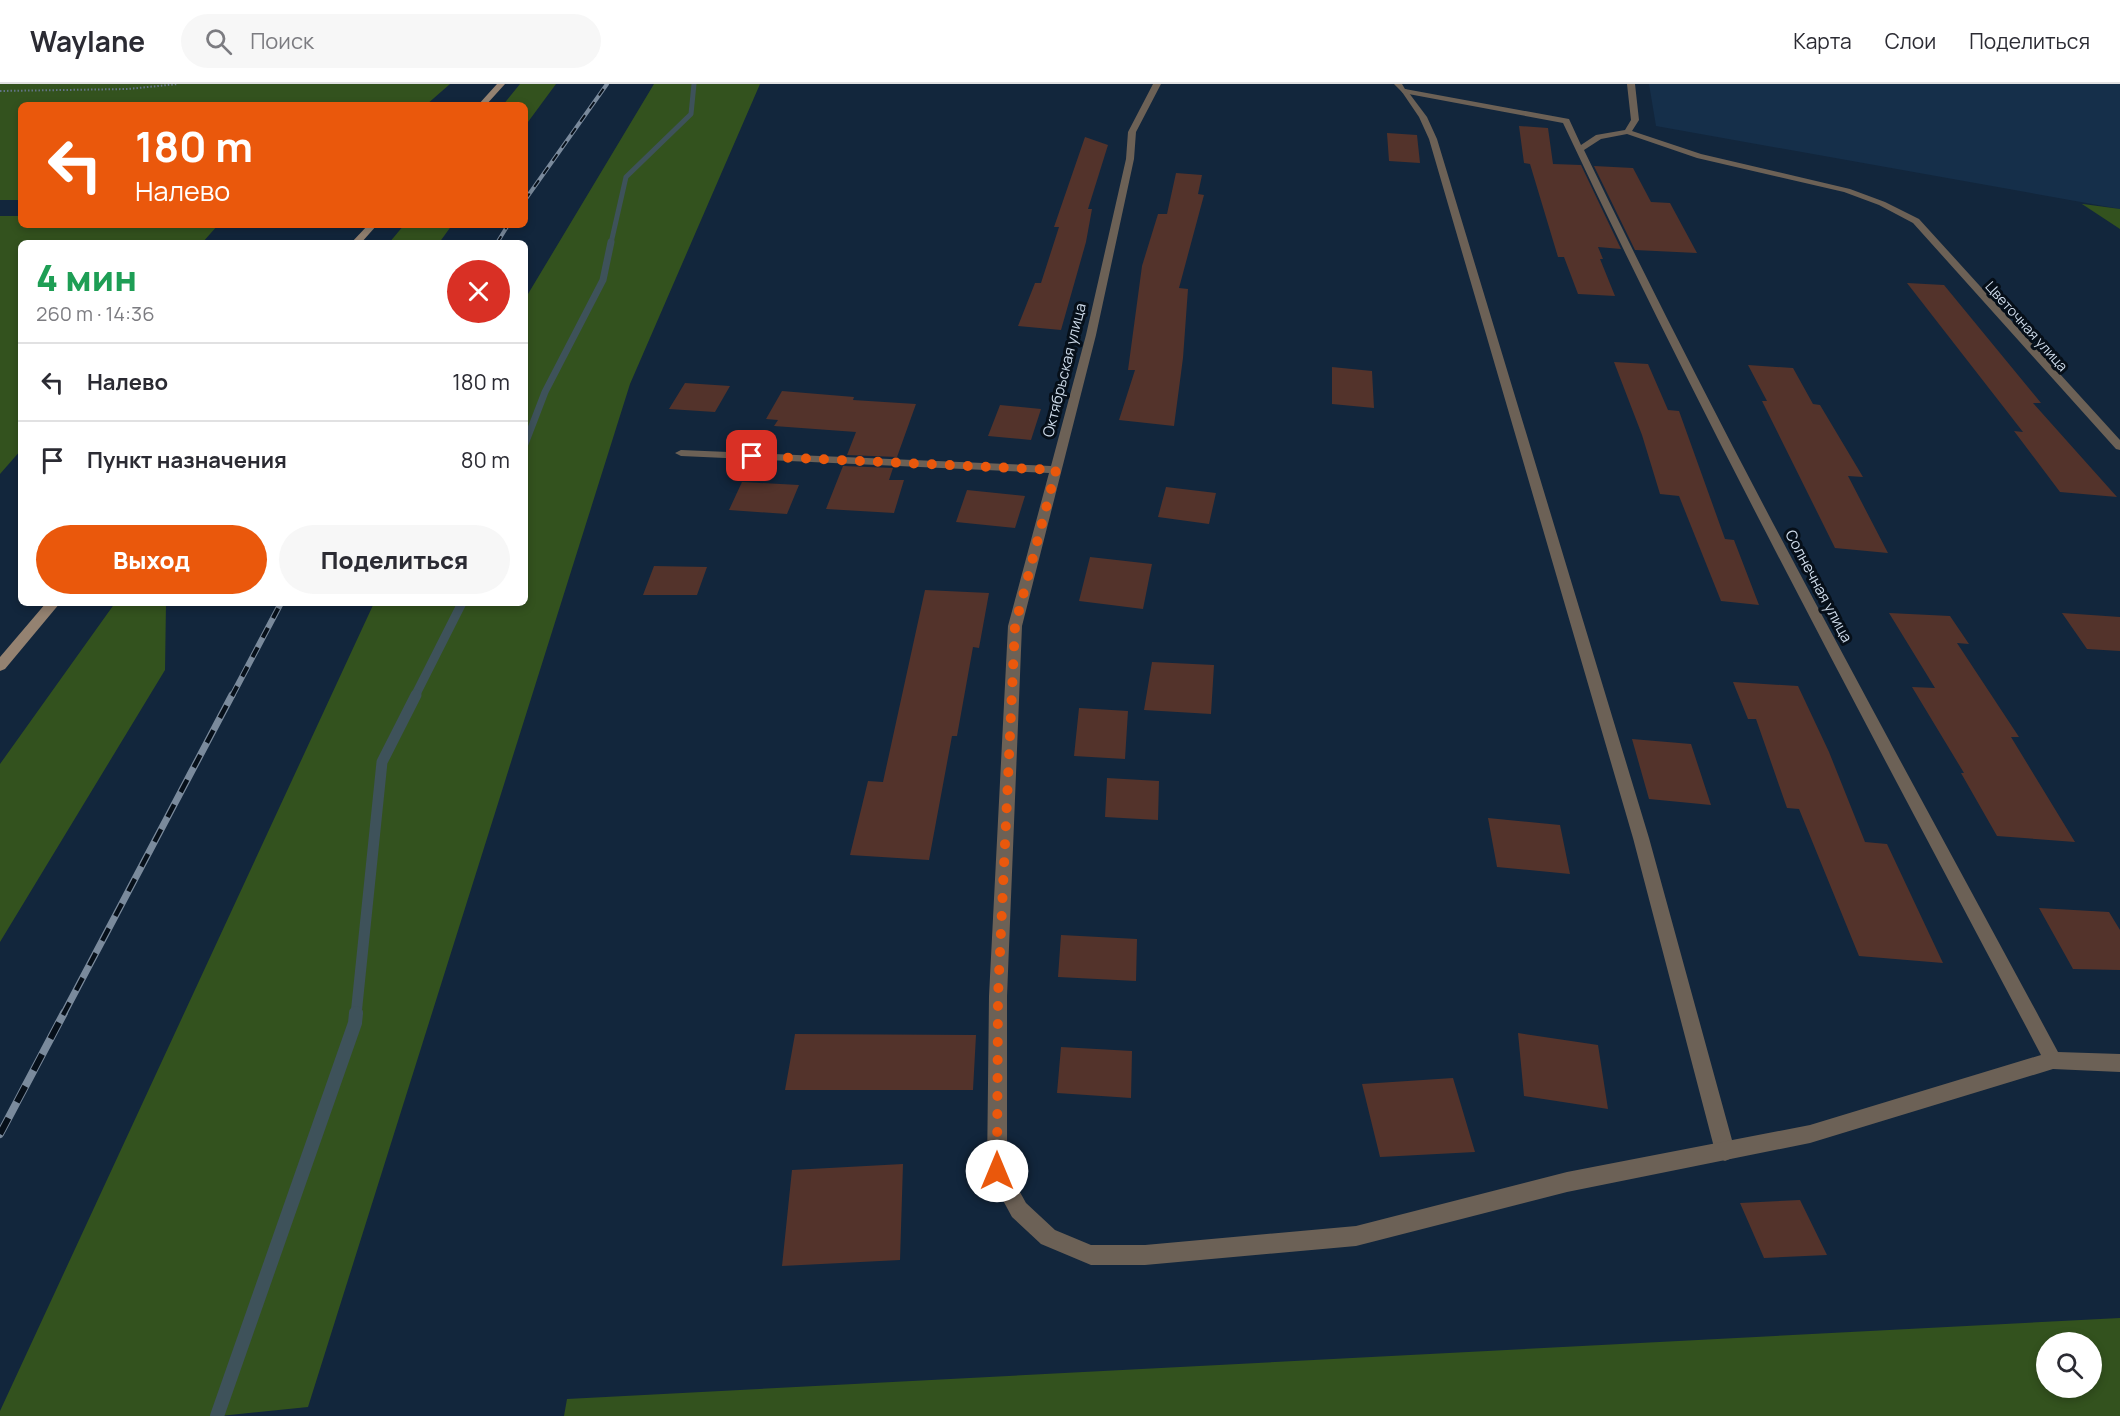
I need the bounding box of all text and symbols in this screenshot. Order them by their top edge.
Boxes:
search box [181,14,601,68]
text: Waylane [30,22,145,60]
icon: search [202,25,235,58]
text: Поиск [250,26,314,56]
text: Карта [1793,27,1852,55]
text: Слои [1885,27,1936,55]
text: Поделиться [1969,27,2090,55]
text: 180 m [135,117,253,175]
icon: left [36,126,114,204]
text: Налево [135,172,230,209]
text: 4 мин [36,253,137,302]
button: close [447,260,510,323]
street label: Цветочная улица [1982,277,2072,375]
text: 260 m · 14:36 [36,300,155,327]
street label: Октябрьская улица [1037,301,1091,439]
icon: left [36,366,69,399]
text: Налево [87,367,168,397]
text: 180 m [452,367,510,397]
pin [726,430,777,481]
icon: arrive [735,439,768,472]
icon: arrive [36,444,69,477]
text: Пункт назначения [87,445,287,475]
text: 80 m [461,445,510,475]
button: Выход [36,525,267,594]
button: Поделиться [279,525,510,594]
street label: Солнечная улица [1780,526,1858,646]
position arrow [965,1139,1029,1203]
map controls [2036,1332,2102,1398]
button: search [2036,1332,2102,1398]

